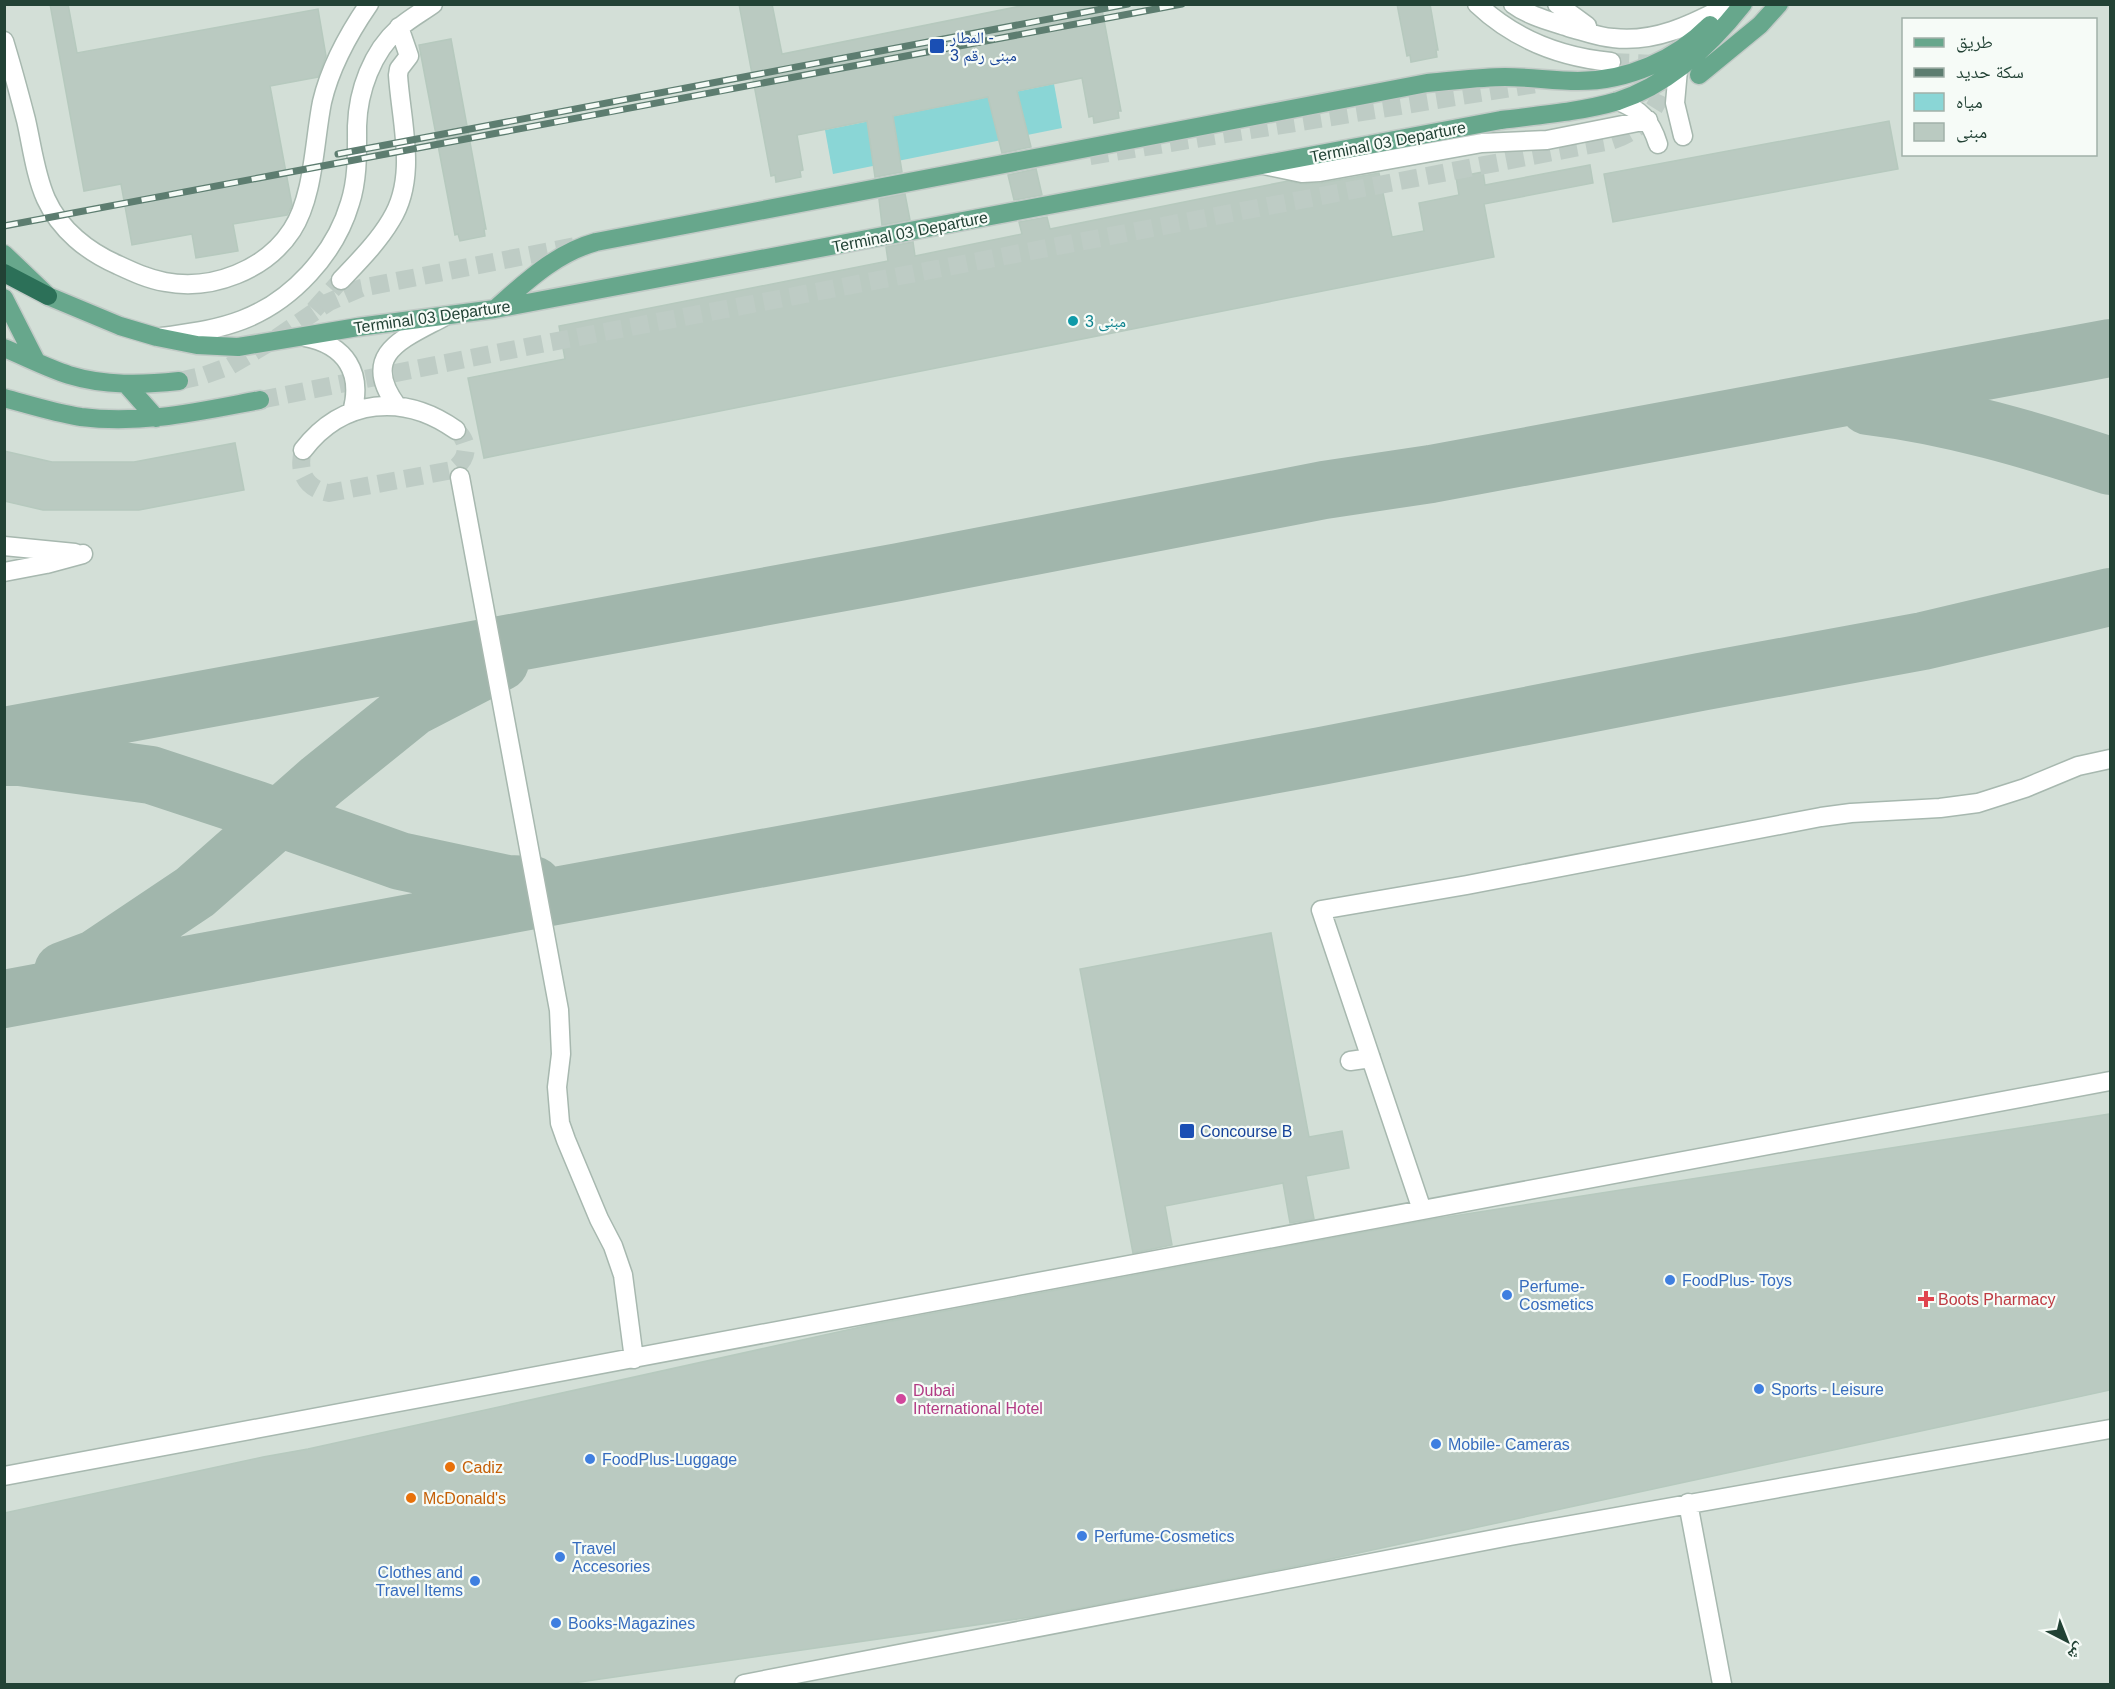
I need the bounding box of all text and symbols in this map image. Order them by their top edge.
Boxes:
legend [1902,18,2097,156]
place label: المطار - مبنى رقم 3 [949,29,1017,66]
text: طريق [1956,32,1993,53]
marker: المطار - مبنى رقم 3 [928,37,946,55]
text: سكة حديد [1956,62,2024,82]
text: مياه [1956,92,1983,112]
street label: Terminal 03 Departure [1309,119,1467,165]
text: مبنى [1956,122,1987,143]
street label: Terminal 03 Departure [831,209,989,255]
street label: Terminal 03 Departure [352,298,512,336]
place label: مبنى 3 [1085,313,1126,332]
marker: مبنى 3 [1066,314,1080,328]
marker: Concourse B [1178,1122,1196,1140]
place label: Concourse B [1200,1123,1293,1140]
place label: FoodPlus- Toys [1682,1272,1792,1289]
marker: FoodPlus- Toys [1663,1273,1677,1287]
place label: Perfume- Cosmetics [1519,1278,1594,1313]
marker: Perfume- Cosmetics [1500,1288,1514,1302]
place label: Boots Pharmacy [1938,1291,2055,1308]
marker: Boots Pharmacy [1919,1292,1933,1306]
place label: Sports - Leisure [1771,1381,1884,1398]
place label: Dubai International Hotel [913,1382,1043,1417]
marker: Sports - Leisure [1752,1382,1766,1396]
marker: Dubai International Hotel [894,1392,908,1406]
place label: Mobile- Cameras [1448,1436,1570,1453]
marker: Mobile- Cameras [1429,1437,1443,1451]
place label: FoodPlus-Luggage [602,1451,737,1468]
marker: FoodPlus-Luggage [583,1452,597,1466]
place label: Cadiz [462,1459,503,1476]
marker: Cadiz [443,1460,457,1474]
place label: McDonald's [423,1490,506,1507]
marker: McDonald's [404,1491,418,1505]
place label: Perfume-Cosmetics [1094,1528,1234,1545]
marker: Perfume-Cosmetics [1075,1529,1089,1543]
place label: Travel Accesories [572,1540,650,1575]
marker: Travel Accesories [553,1550,567,1564]
place label: Clothes and Travel Items [376,1564,463,1599]
marker: Clothes and Travel Items [468,1574,482,1588]
north arrow [2037,1611,2097,1671]
place label: Books-Magazines [568,1615,695,1632]
marker: Books-Magazines [549,1616,563,1630]
text: ش [2064,1639,2089,1664]

